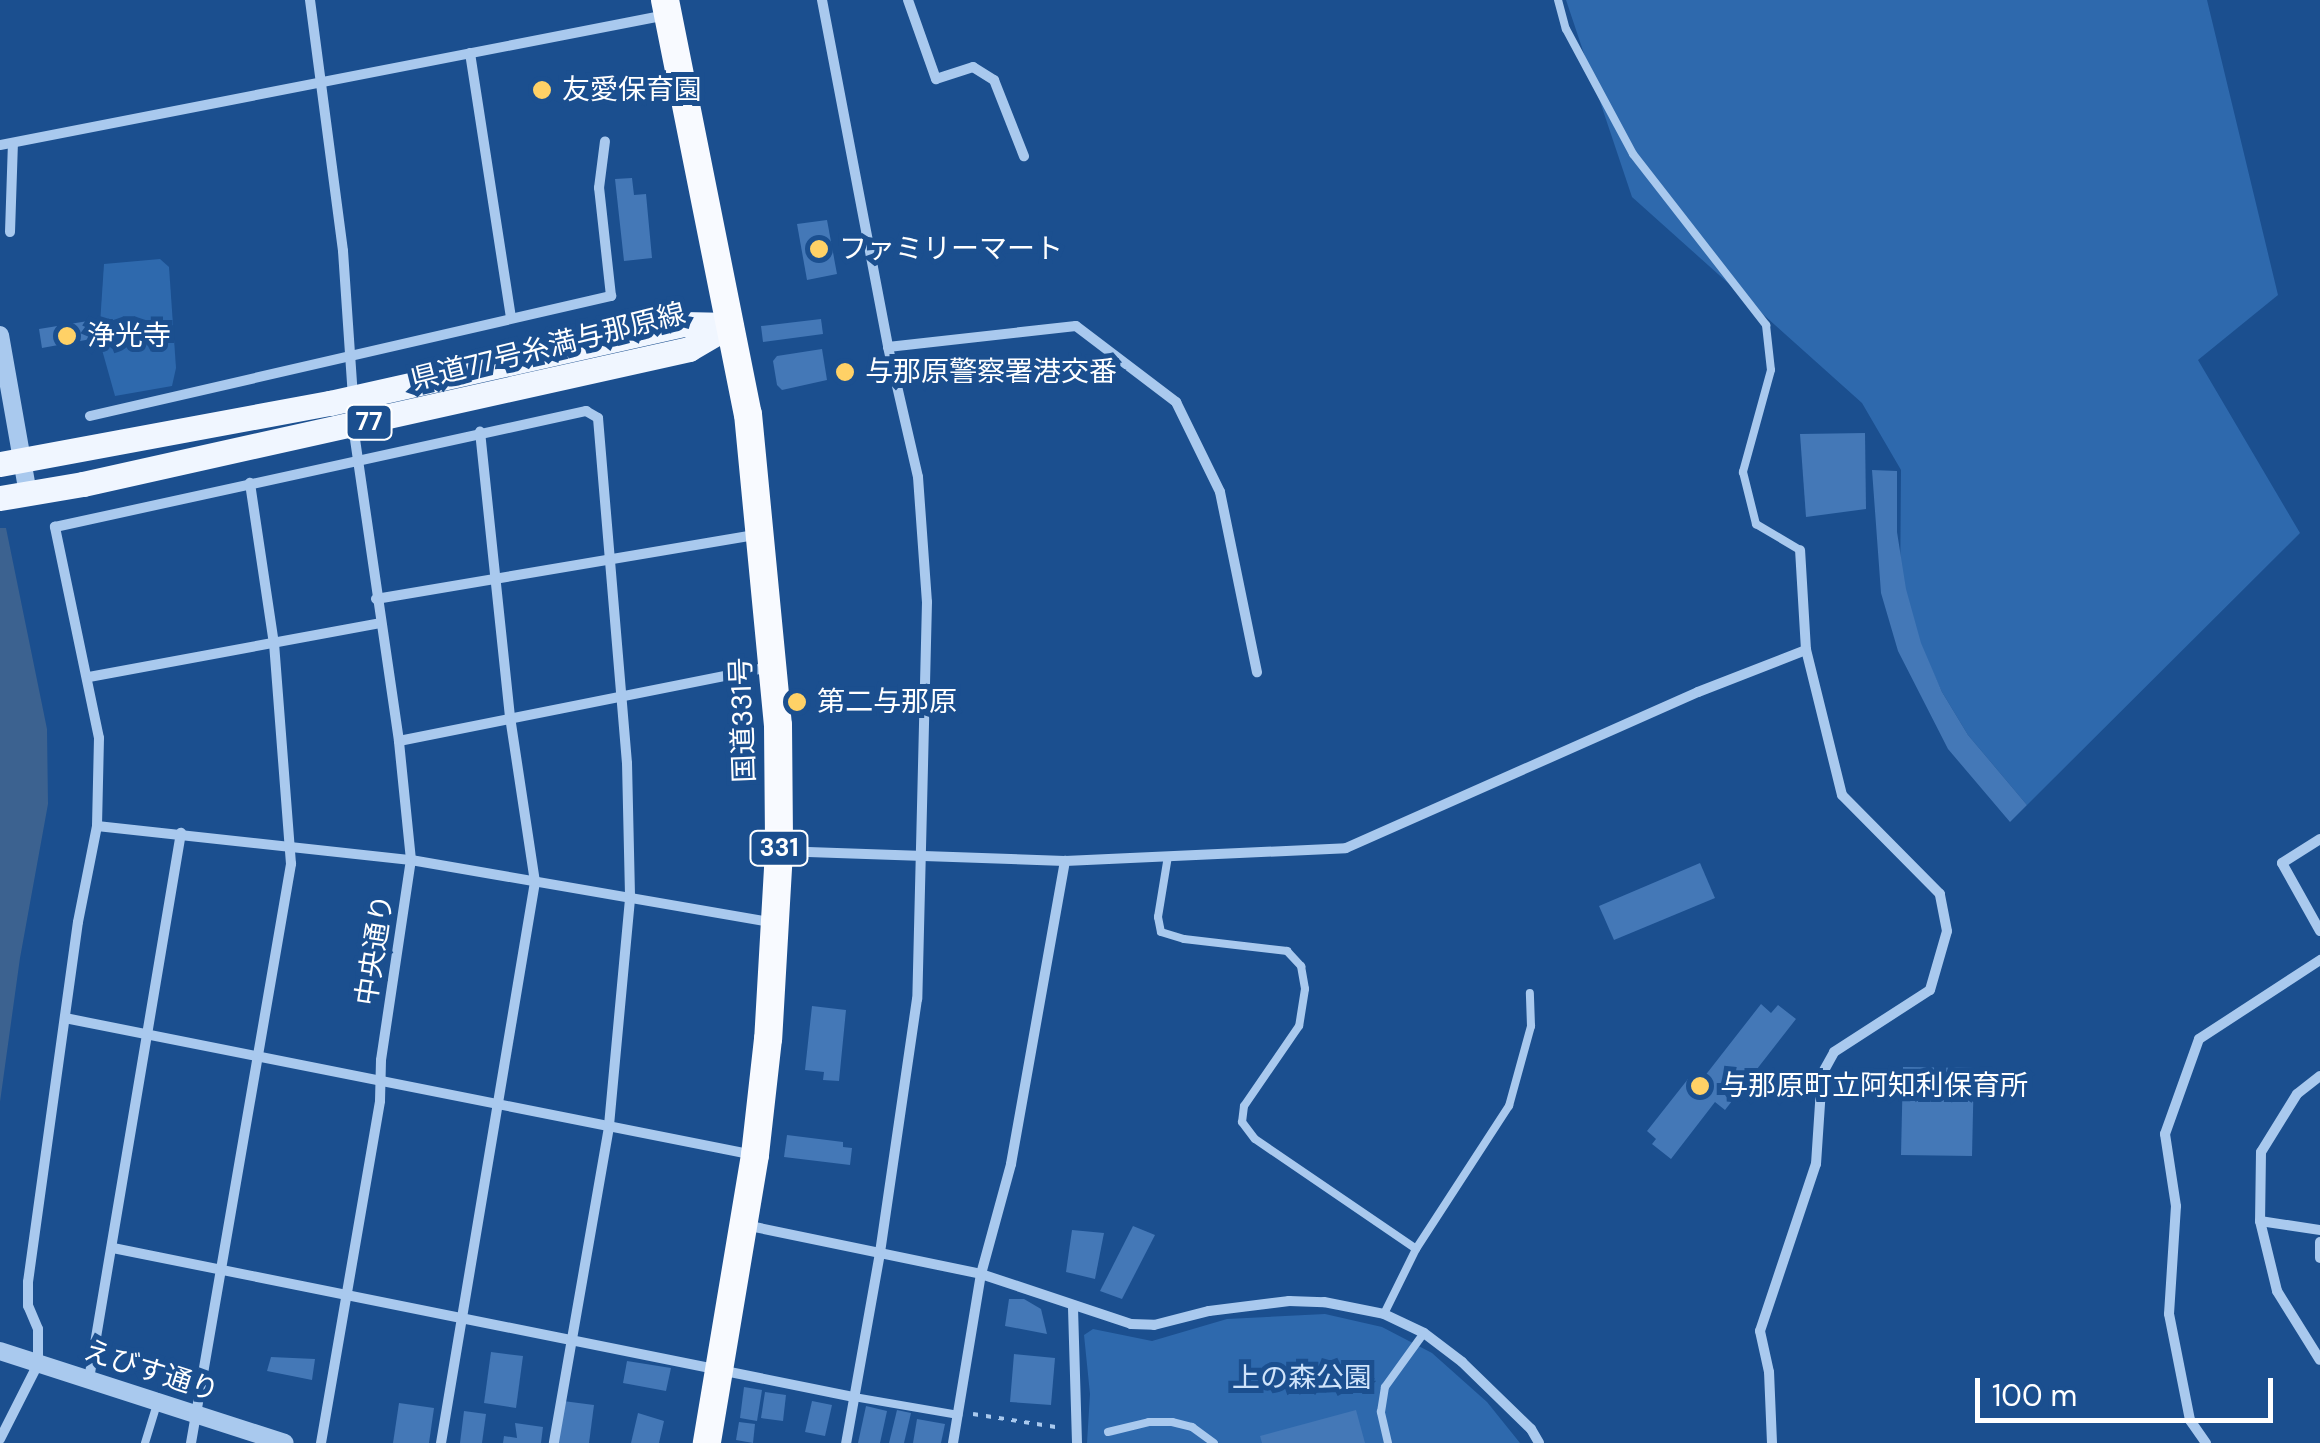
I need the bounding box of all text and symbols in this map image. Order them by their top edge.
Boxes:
place label: 友愛保育園 [562,73,702,107]
marker: 友愛保育園 [531,79,553,101]
place label: ファミリーマート [839,232,1063,266]
marker: ファミリーマート [808,238,830,260]
street label: 県道77号糸満与那原線 [407,297,689,397]
place label: 浄光寺 [87,319,171,353]
marker: 浄光寺 [56,325,78,347]
place label: 与那原警察署港交番 [865,355,1117,389]
marker: 与那原警察署港交番 [834,361,856,383]
road number: 77 [344,402,394,442]
street label: 国道331号 [724,657,762,783]
place label: 第二与那原 [817,685,957,719]
marker: 第二与那原 [786,691,808,713]
road number: 331 [749,828,809,868]
street label: 中央通り [350,892,400,1008]
place label: 与那原町立阿知利保育所 [1720,1069,2028,1103]
marker: 与那原町立阿知利保育所 [1689,1075,1711,1097]
street label: えびす通り [79,1333,223,1409]
scale bar [1980,1358,2278,1420]
park label: 上の森公園 [1232,1361,1372,1395]
text: 100 m [1992,1376,2077,1415]

